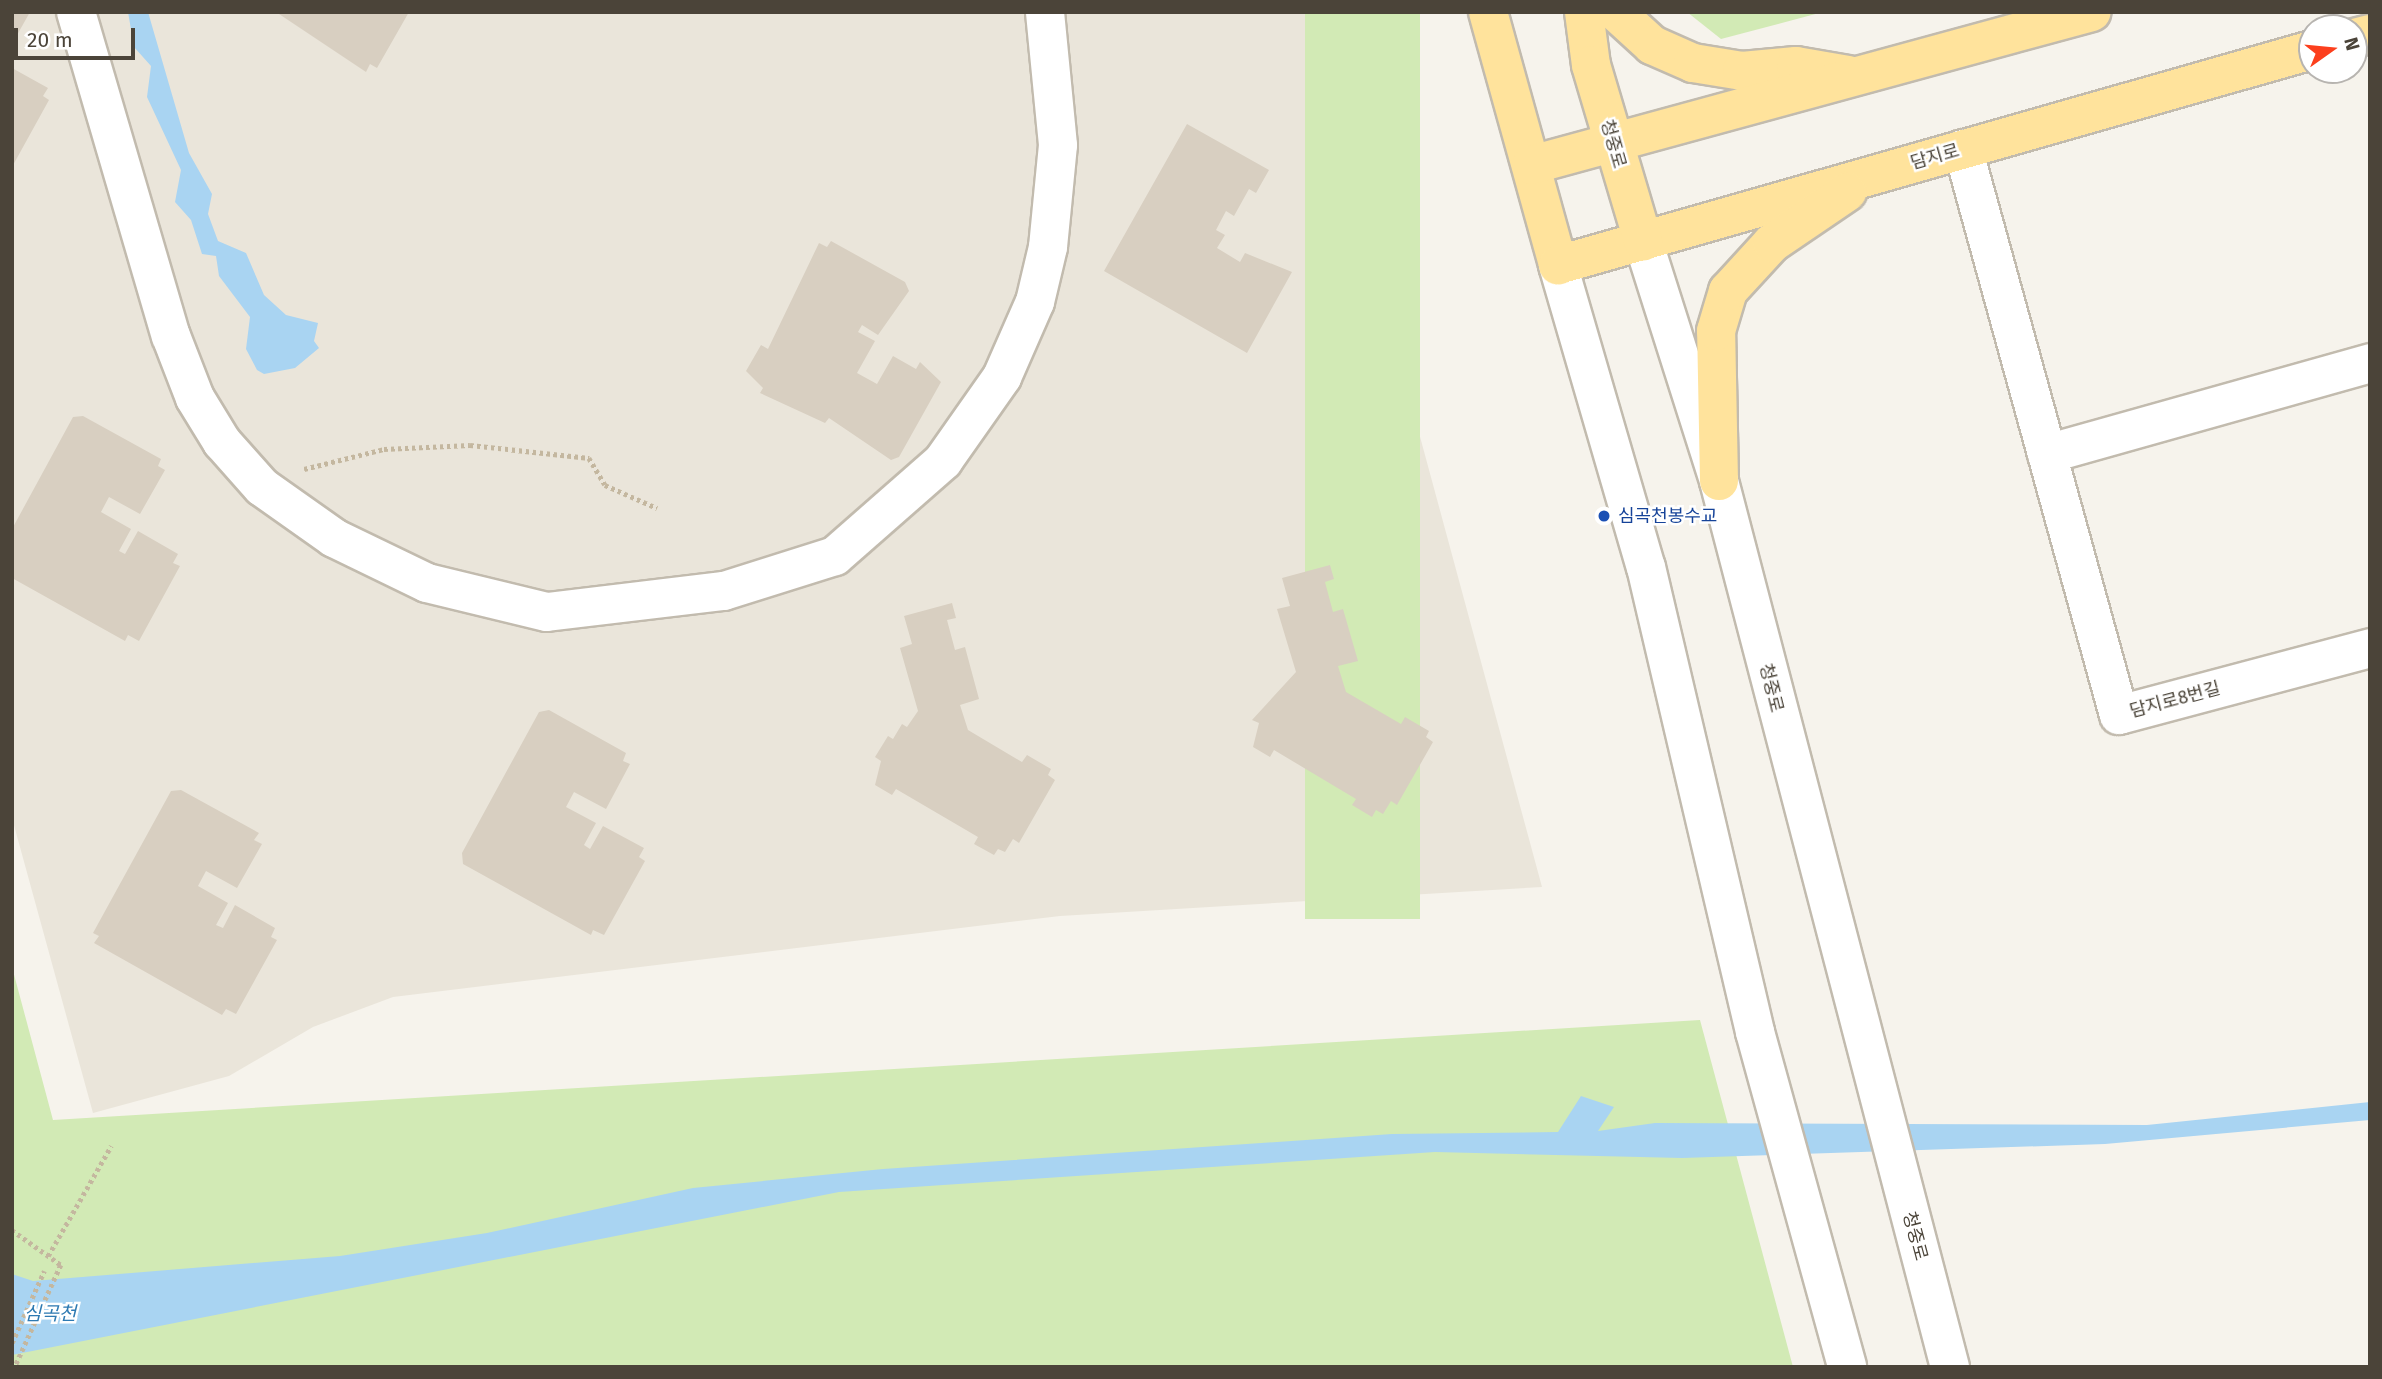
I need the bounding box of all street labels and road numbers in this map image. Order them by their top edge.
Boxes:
street label: 청중로 [1596,117,1630,171]
street label: 담지로 [1908,140,1962,174]
street label: 청중로 [1755,661,1787,715]
street label: 담지로8번길 [2127,678,2223,722]
street label: 청중로 [1898,1209,1932,1263]

